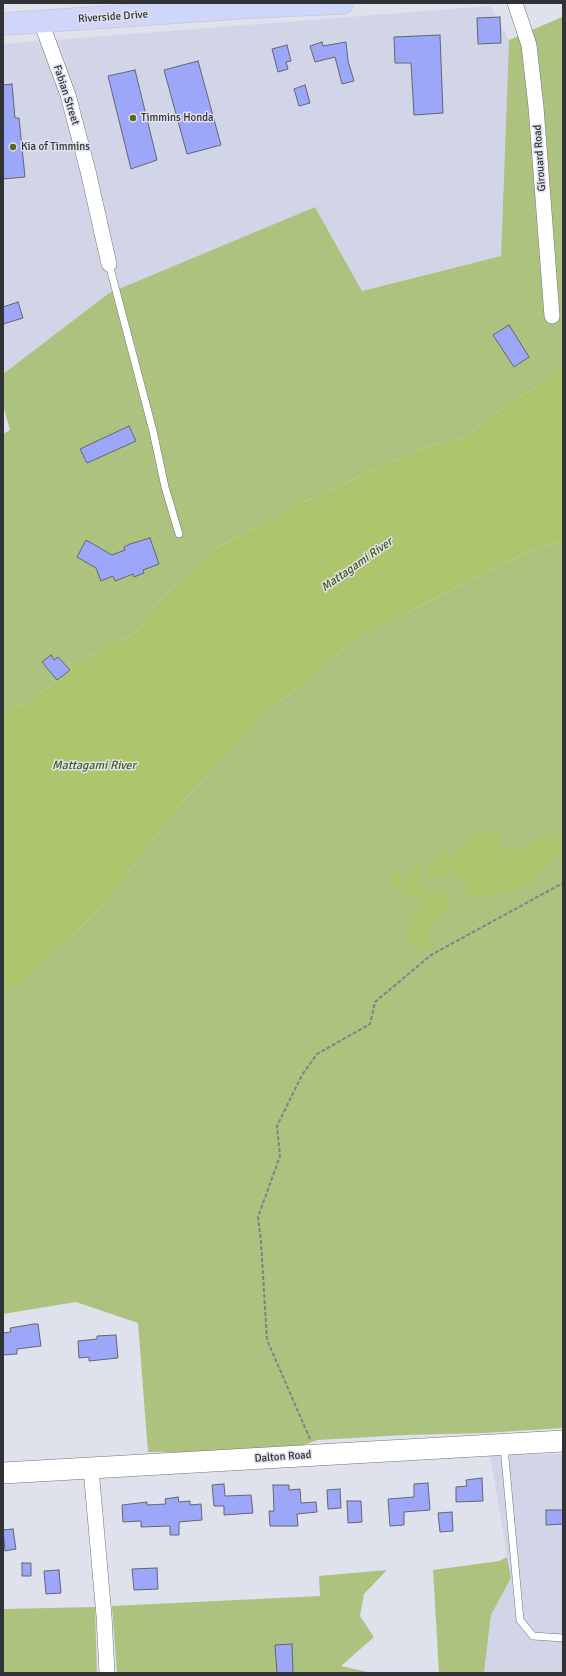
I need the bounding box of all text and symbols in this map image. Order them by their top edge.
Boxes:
street label: Riverside Drive [78,8,148,26]
street label: Fabian Street [50,63,82,127]
place label: Timmins Honda [141,111,214,125]
marker: Timmins Honda [128,113,138,123]
street label: Girouard Road [531,124,549,192]
place label: Kia of Timmins [21,140,90,154]
marker: Kia of Timmins [8,142,18,152]
water label: Mattagami River [318,535,396,595]
water label: Mattagami River [52,759,136,773]
street label: Dalton Road [254,1448,312,1466]

